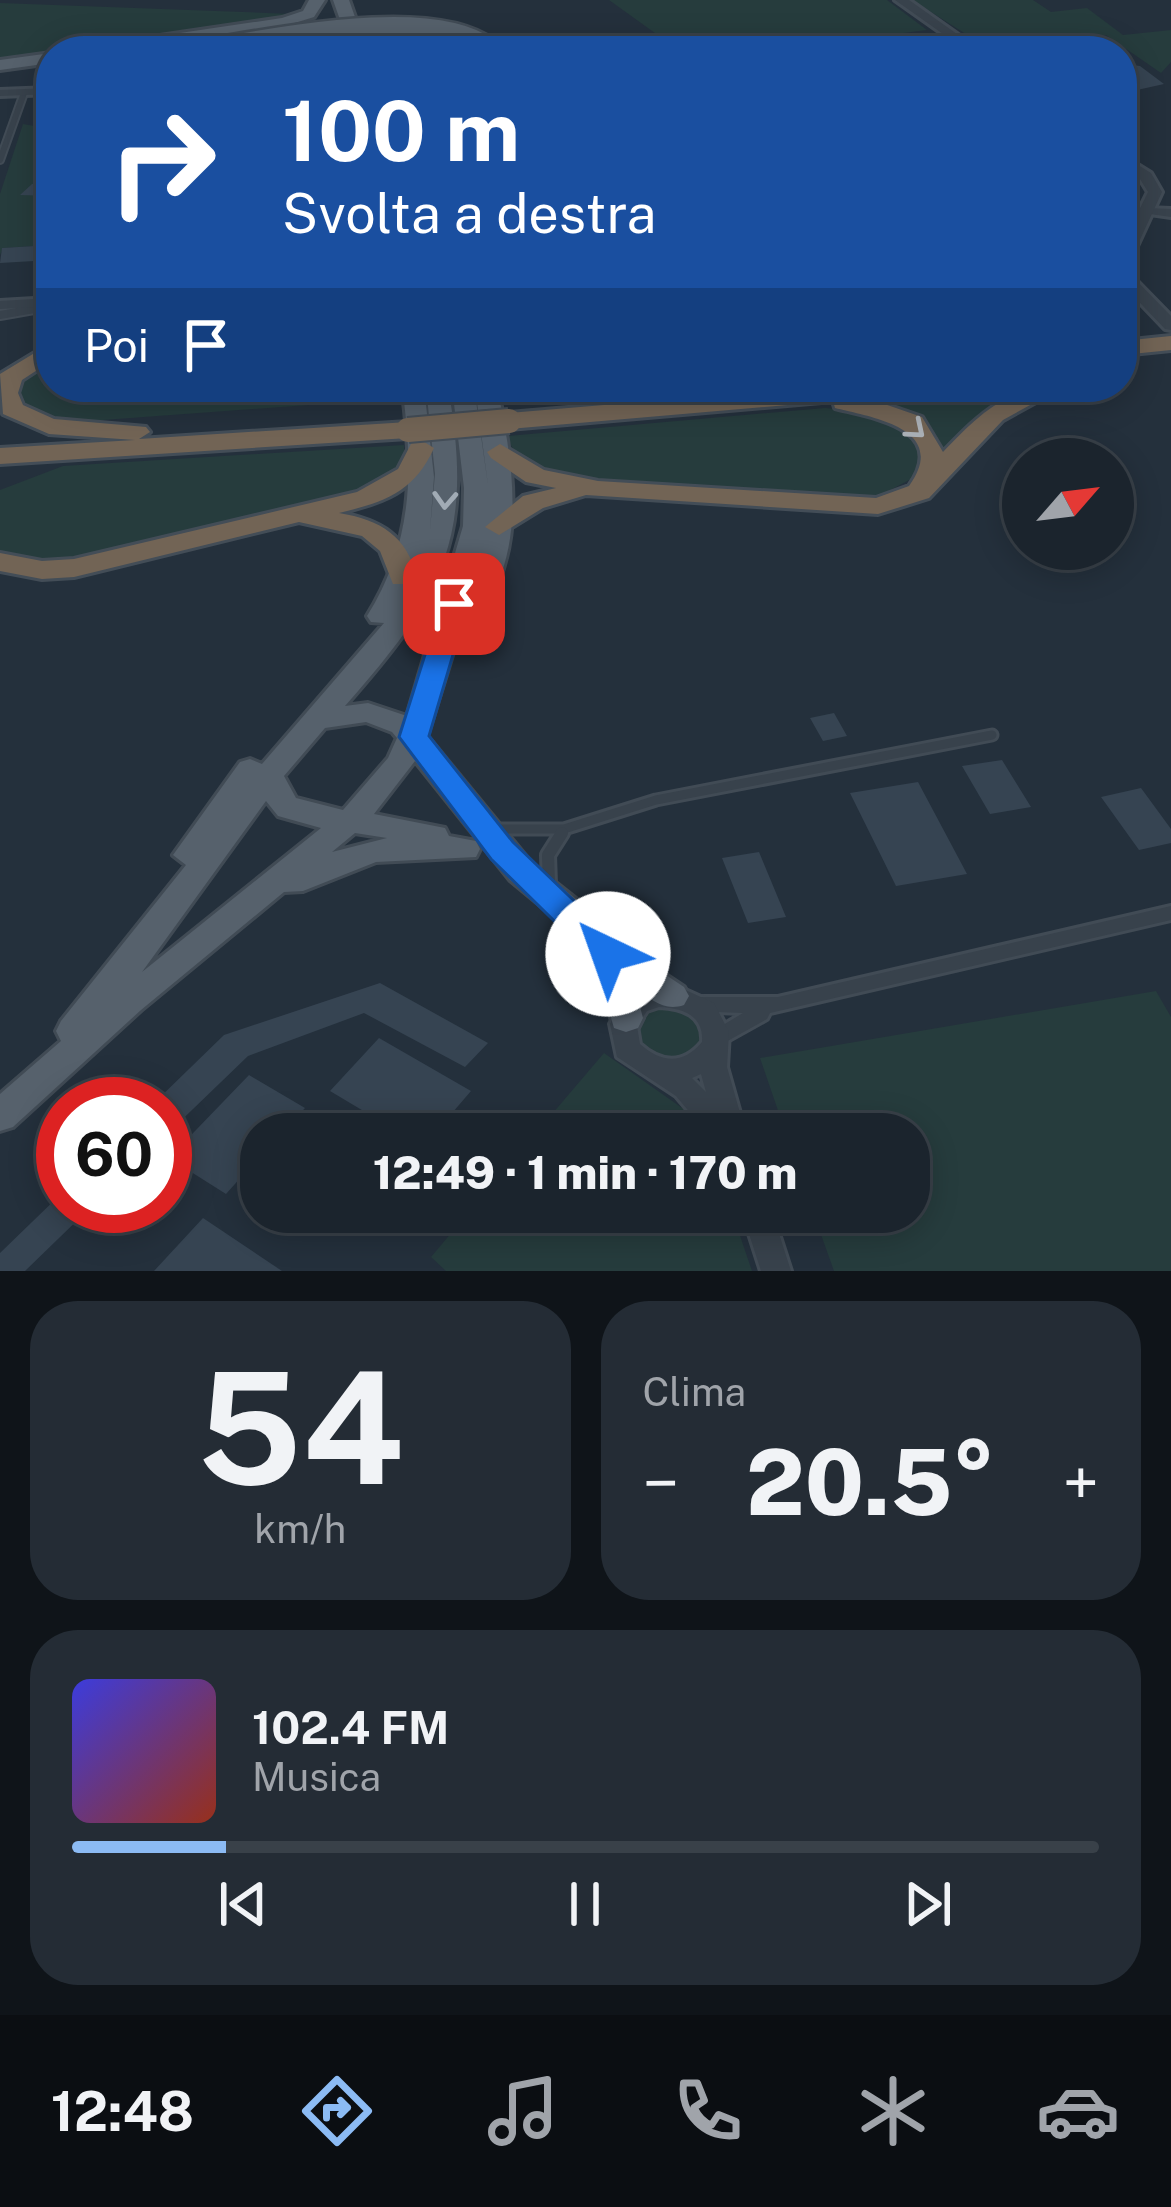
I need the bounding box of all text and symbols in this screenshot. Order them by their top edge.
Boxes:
text: 100 m [282,81,520,180]
icon: right [84,84,240,240]
text: Svolta a destra [282,182,656,245]
icon: arrive [173,312,239,378]
text: Poi [84,319,149,372]
one-way arrow [902,415,924,437]
north arrow [1002,438,1134,570]
map controls [1002,438,1134,570]
one-way arrow [432,491,458,510]
pin [403,553,505,655]
icon: arrive [421,571,487,637]
position arrow [545,891,671,1017]
speed limit sign: 60 [36,1077,192,1233]
text: 12:49 · 1 min · 170 m [373,1146,797,1199]
text: 54 [196,1336,404,1519]
text: Clima [643,1369,746,1415]
text: 20.5° [746,1429,995,1535]
text: − [643,1444,679,1522]
text: + [1062,1444,1099,1522]
text: km/h [254,1506,346,1552]
text: 102.4 FM [252,1701,449,1754]
text: Musica [252,1754,381,1800]
icon: previous [210,1871,276,1937]
icon: pause [552,1871,618,1937]
icon: next [895,1871,961,1937]
icon: directions [295,2069,379,2153]
icon: music [481,2069,565,2153]
icon: phone [666,2069,750,2153]
icon: climate [851,2069,935,2153]
icon: car [1036,2069,1120,2153]
text: 12:48 [51,2080,194,2143]

